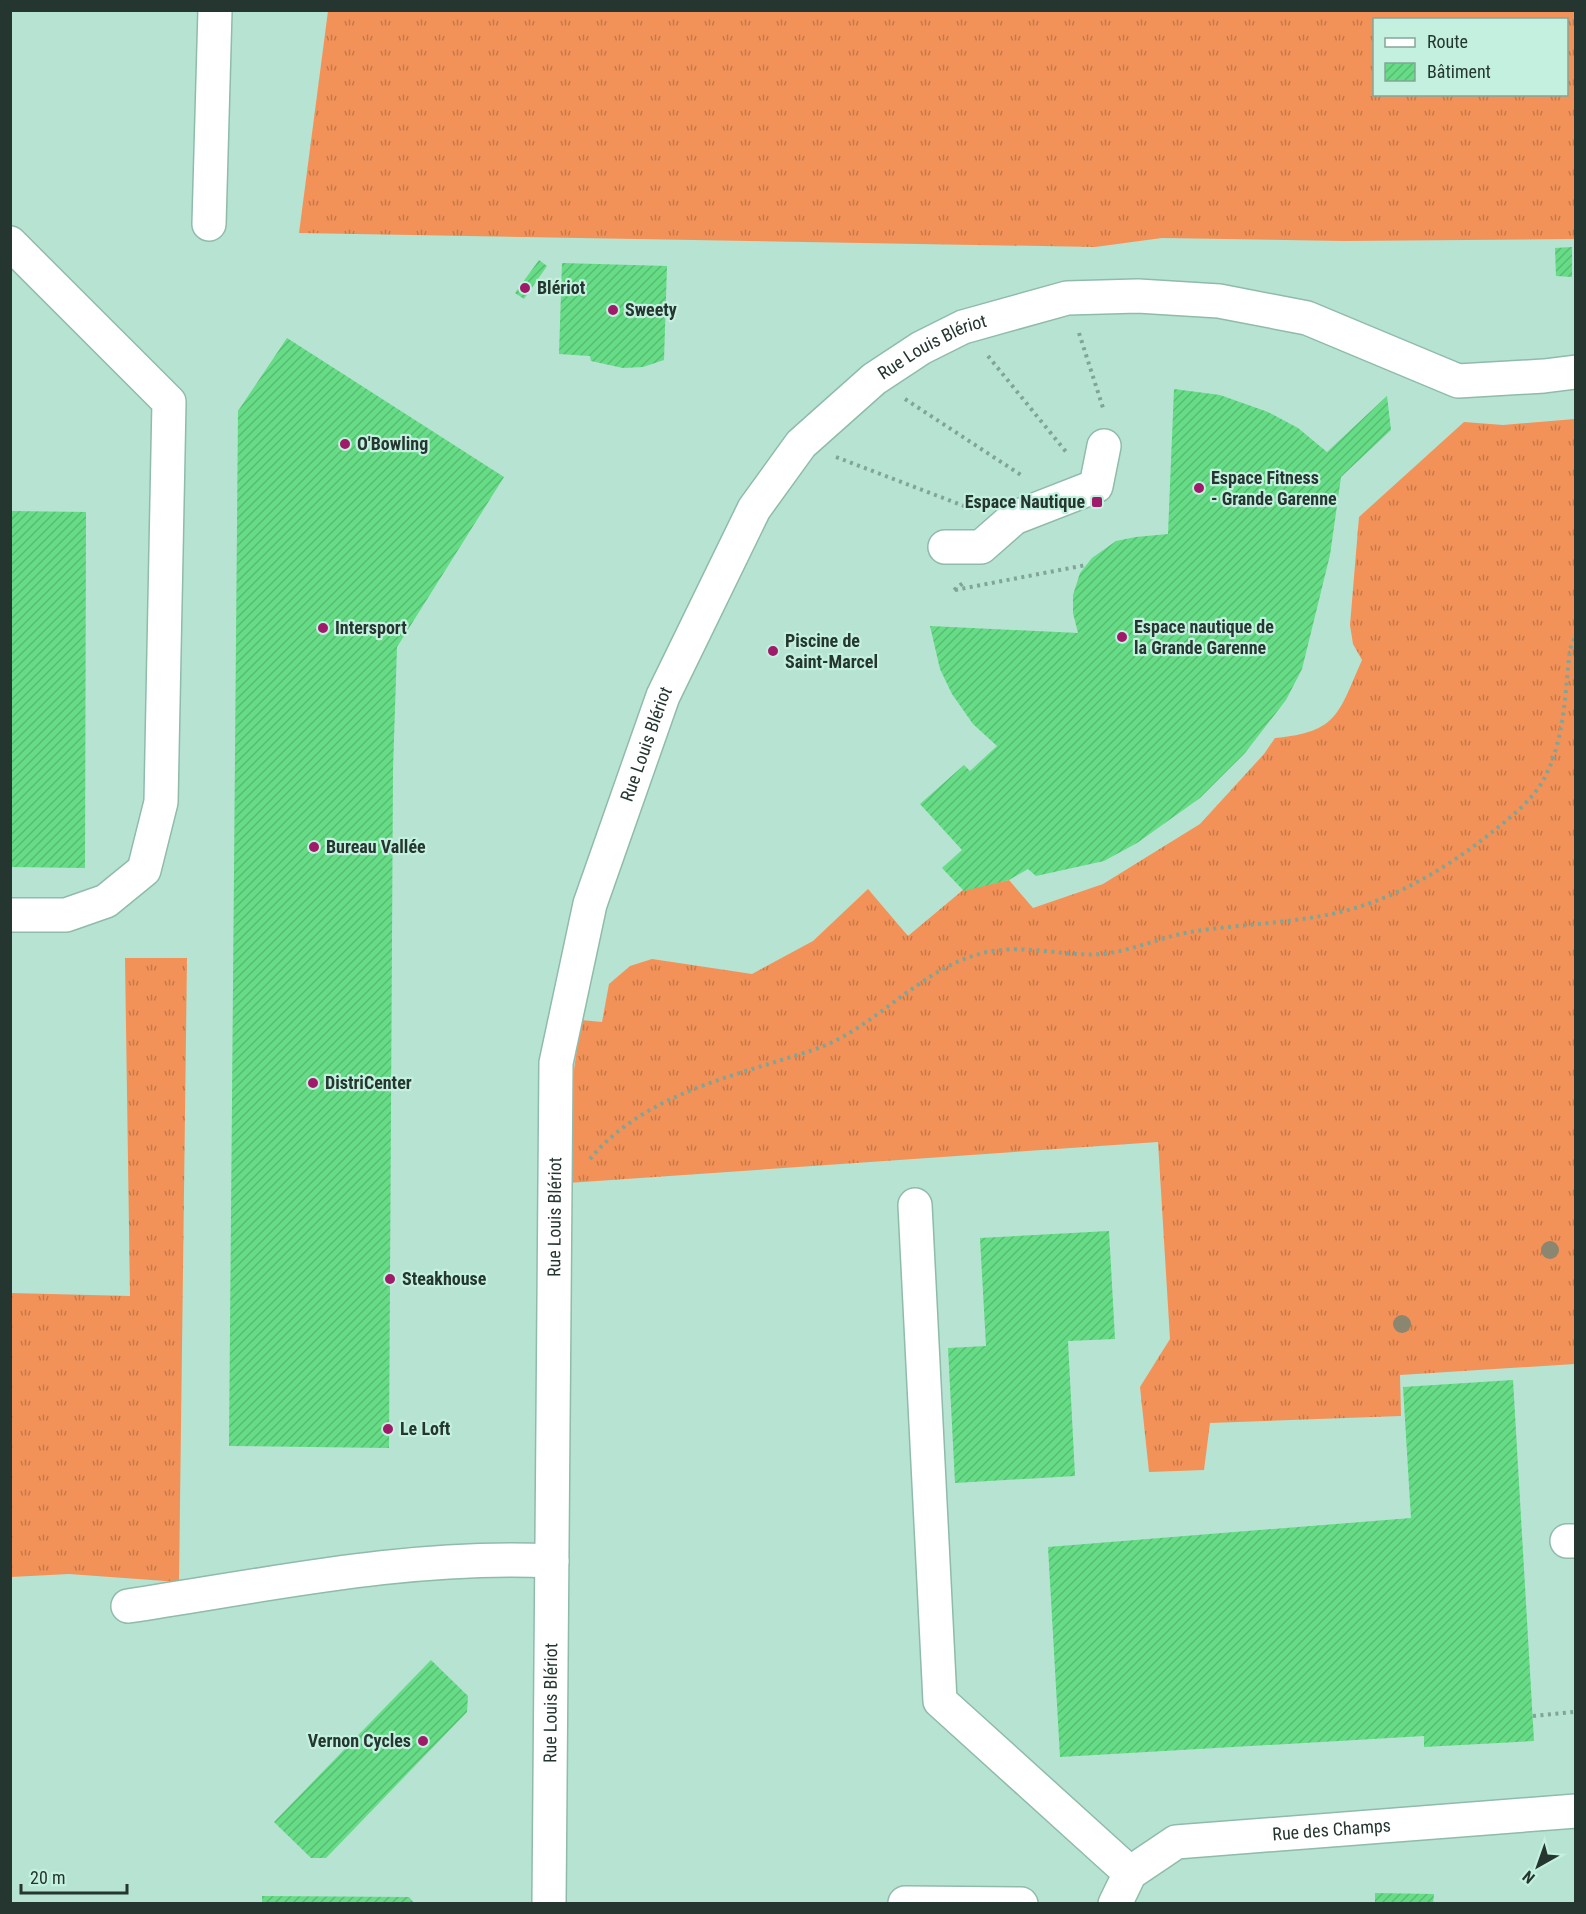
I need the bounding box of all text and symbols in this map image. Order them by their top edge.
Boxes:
legend [1373,18,1568,96]
text: Route [1427,31,1468,52]
text: Bâtiment [1427,61,1491,82]
place label: Blériot [537,277,586,298]
marker: Blériot [518,281,532,295]
place label: Sweety [625,299,677,320]
marker: Sweety [606,303,620,317]
street label: Rue Louis Blériot [874,310,989,384]
place label: O'Bowling [357,433,428,454]
marker: O'Bowling [338,437,352,451]
place label: Espace Fitness - Grande Garenne [1211,467,1337,509]
marker: Espace Fitness - Grande Garenne [1192,481,1206,495]
place label: Espace Nautique [965,491,1085,512]
marker: Espace Nautique [1090,495,1104,509]
place label: Espace nautique de la Grande Garenne [1134,616,1274,658]
place label: Intersport [335,617,407,638]
marker: Intersport [316,621,330,635]
place label: Piscine de Saint-Marcel [785,630,878,672]
marker: Espace nautique de la Grande Garenne [1115,630,1129,644]
marker: Piscine de Saint-Marcel [766,644,780,658]
street label: Rue Louis Blériot [616,683,676,804]
place label: Bureau Vallée [326,836,426,857]
marker: Bureau Vallée [307,840,321,854]
place label: DistriCenter [325,1072,412,1093]
marker: DistriCenter [306,1076,320,1090]
street label: Rue Louis Blériot [543,1157,565,1277]
place label: Steakhouse [402,1268,487,1289]
marker: Steakhouse [383,1272,397,1286]
place label: Le Loft [400,1418,451,1439]
marker: Le Loft [381,1422,395,1436]
street label: Rue Louis Blériot [539,1643,561,1763]
place label: Vernon Cycles [308,1730,411,1751]
marker: Vernon Cycles [416,1734,430,1748]
street label: Rue des Champs [1272,1814,1392,1844]
north arrow [1508,1836,1568,1896]
scale bar [21,1857,128,1895]
text: 20 m [30,1867,65,1888]
text: N [1519,1867,1539,1888]

